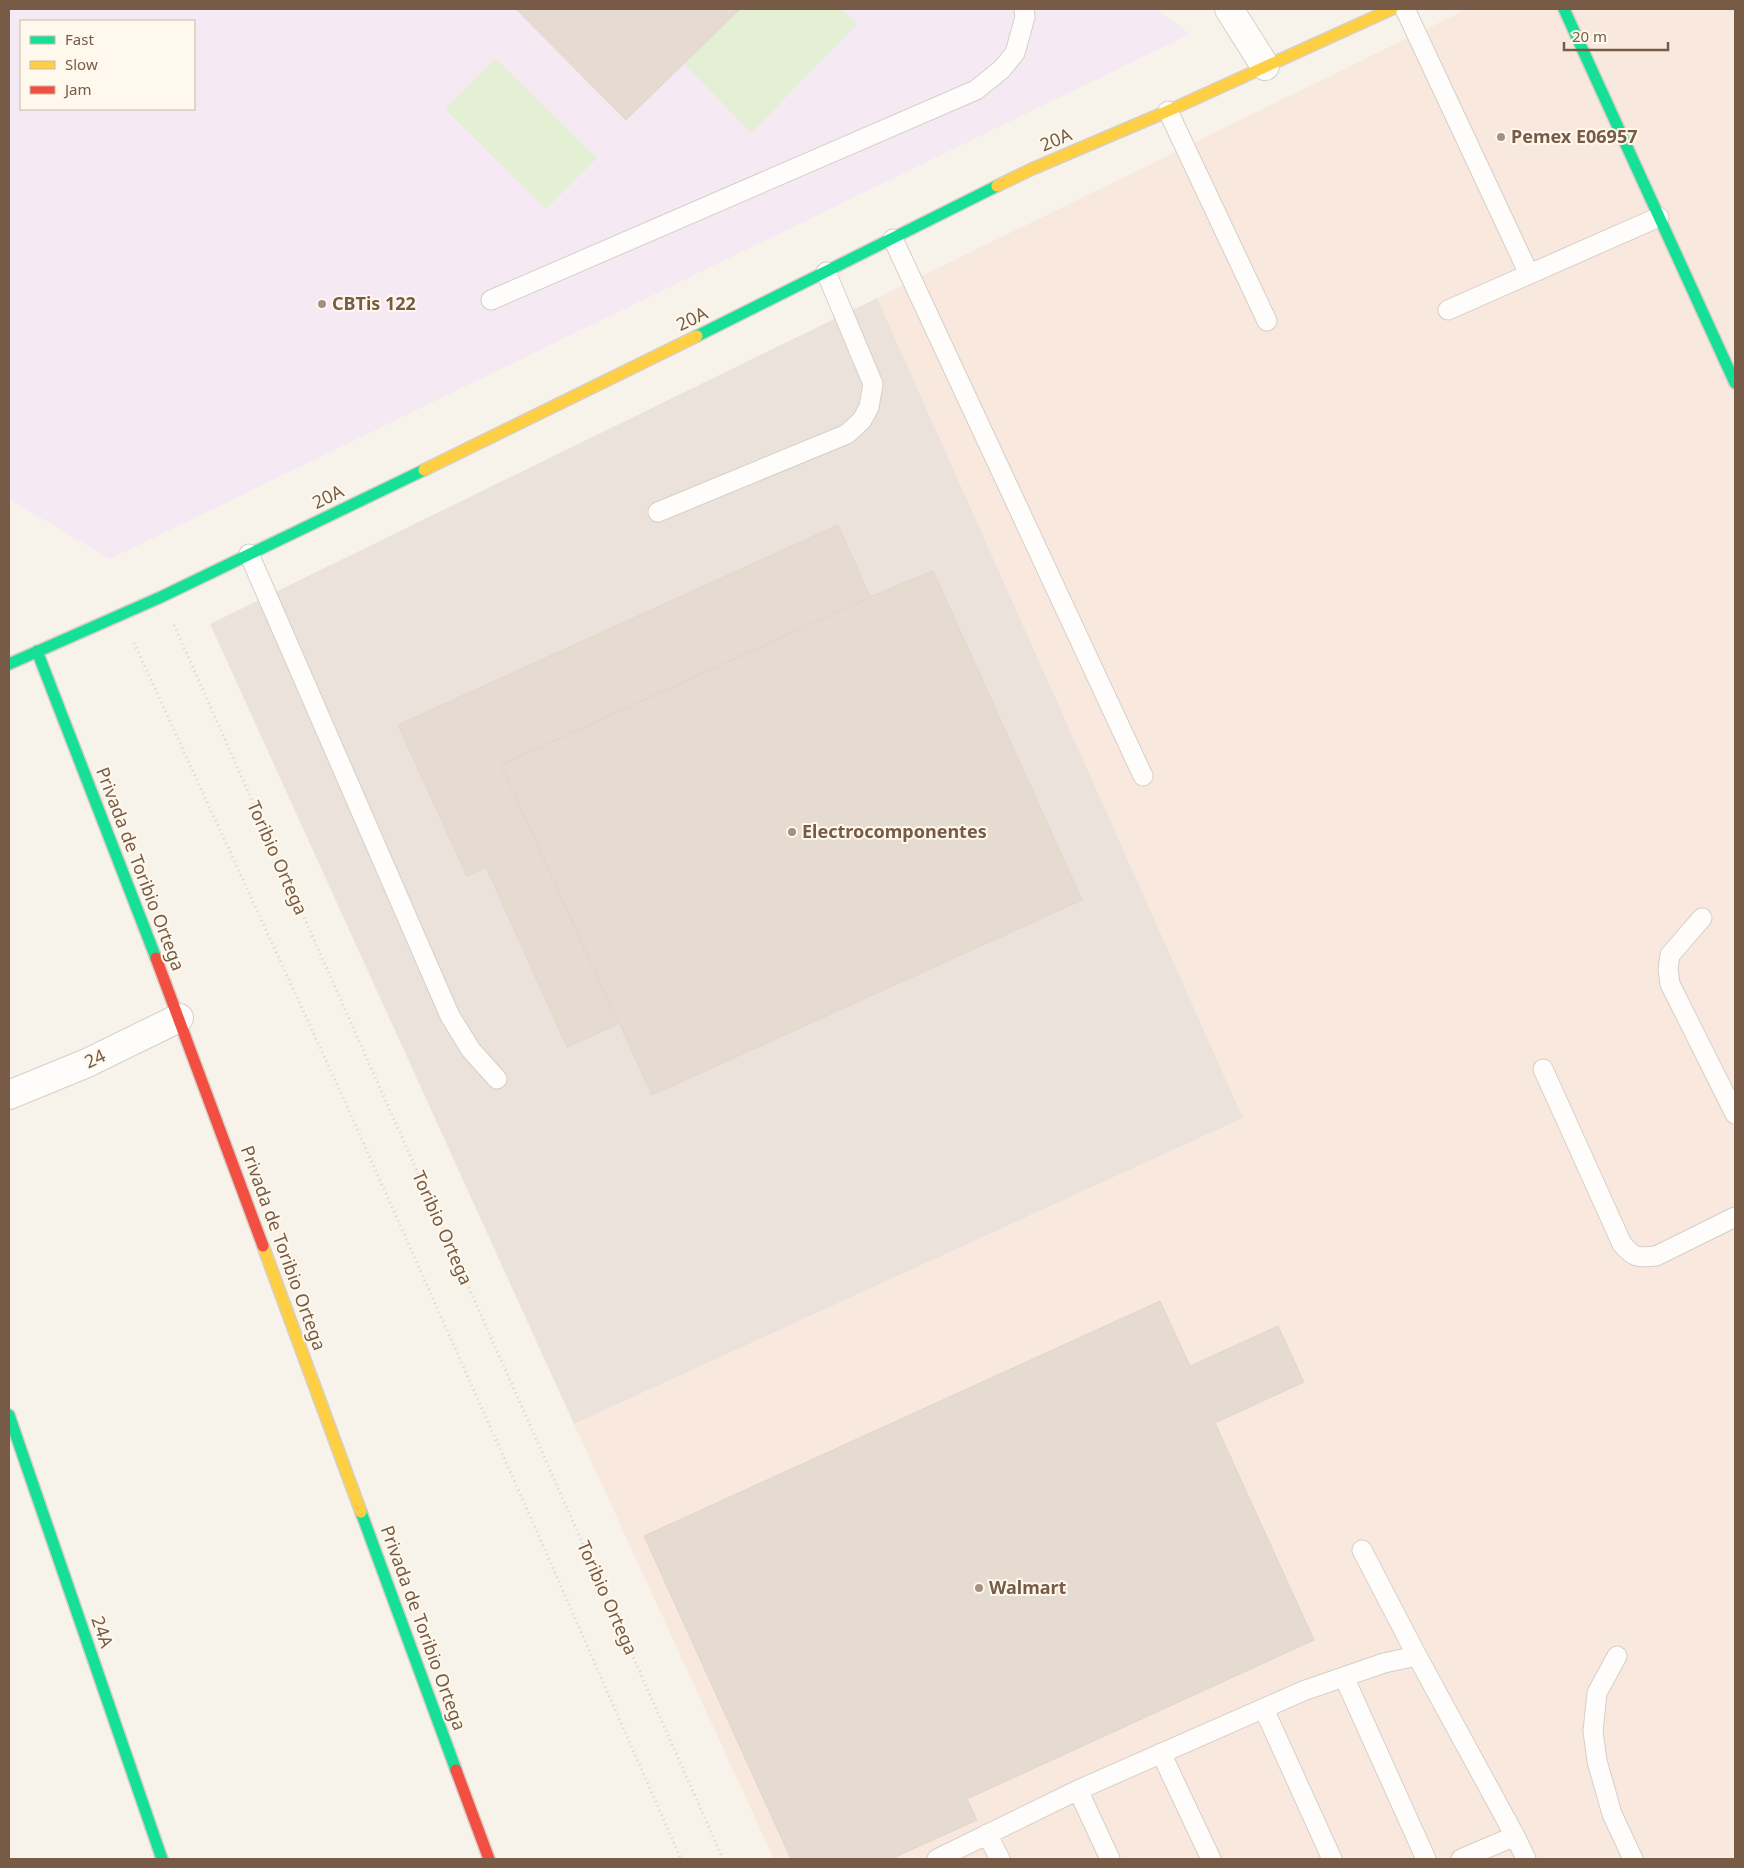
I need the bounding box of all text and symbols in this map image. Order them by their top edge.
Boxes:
legend [20,20,195,110]
scale bar [1564,20,1668,52]
text: 20 m [1572,26,1607,46]
text: Fast [65,29,94,49]
text: Slow [65,54,98,74]
text: Jam [63,79,92,99]
street label: 20A [1036,122,1076,156]
place label: Pemex E06957 [1511,124,1638,148]
marker: Pemex E06957 [1495,131,1507,143]
place label: CBTis 122 [332,291,416,315]
marker: CBTis 122 [316,298,328,310]
street label: 20A [672,300,712,336]
street label: 20A [308,478,348,514]
street label: Privada de Toribio Ortega [91,763,191,974]
street label: Toribio Ortega [242,797,314,918]
place label: Electrocomponentes [802,819,987,843]
marker: Electrocomponentes [786,826,798,838]
street label: 24 [80,1043,109,1073]
street label: Privada de Toribio Ortega [236,1142,332,1353]
street label: Toribio Ortega [407,1167,479,1288]
street label: Privada de Toribio Ortega [376,1522,472,1733]
street label: Toribio Ortega [572,1537,644,1658]
place label: Walmart [989,1575,1067,1599]
marker: Walmart [973,1582,985,1594]
street label: 24A [86,1613,120,1651]

